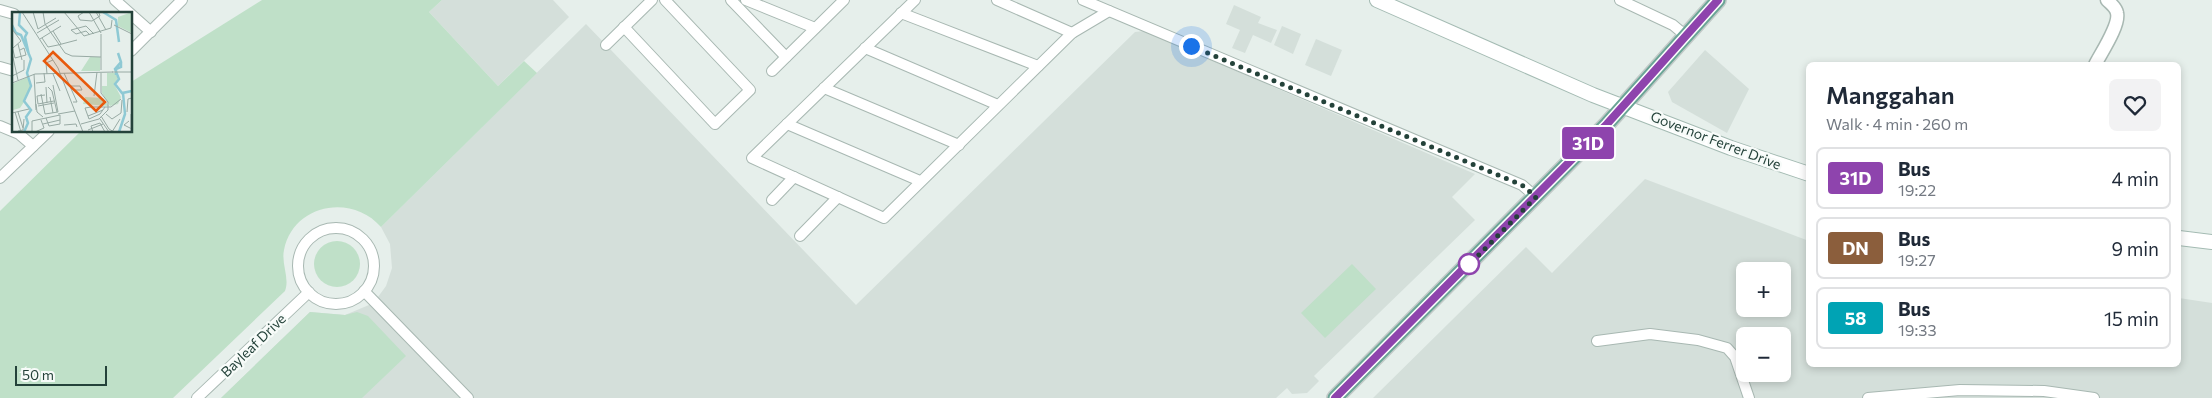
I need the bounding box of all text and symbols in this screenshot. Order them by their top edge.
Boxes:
inset map [12,12,132,132]
your location [1179,34,1204,59]
button: heart [2109,79,2161,131]
text: Manggahan [1826,80,1954,109]
street label: Governor Ferrer Drive [1648,107,1784,173]
text: Walk · 4 min · 260 m [1826,114,1968,133]
line badge: 31D [1559,127,1617,159]
text: 31D [1572,132,1604,154]
text: Bus [1898,157,1930,180]
text: 31D [1840,167,1871,189]
text: 4 min [2112,167,2159,190]
text: 19:22 [1898,180,1936,199]
text: Bus [1898,227,1930,250]
text: DN [1842,237,1869,259]
text: 9 min [2111,237,2159,260]
text: 19:27 [1898,250,1936,269]
unlabelled marker [1458,253,1480,275]
map controls [1736,262,1791,382]
button: + [1736,262,1791,317]
text: Bus [1898,297,1930,320]
text: 58 [1845,307,1866,329]
text: 15 min [2104,307,2159,330]
street label: Bayleaf Drive [217,310,289,380]
text: 19:33 [1898,320,1937,339]
button: − [1736,327,1791,382]
scale bar [15,363,108,386]
text: 50 m [22,366,54,383]

